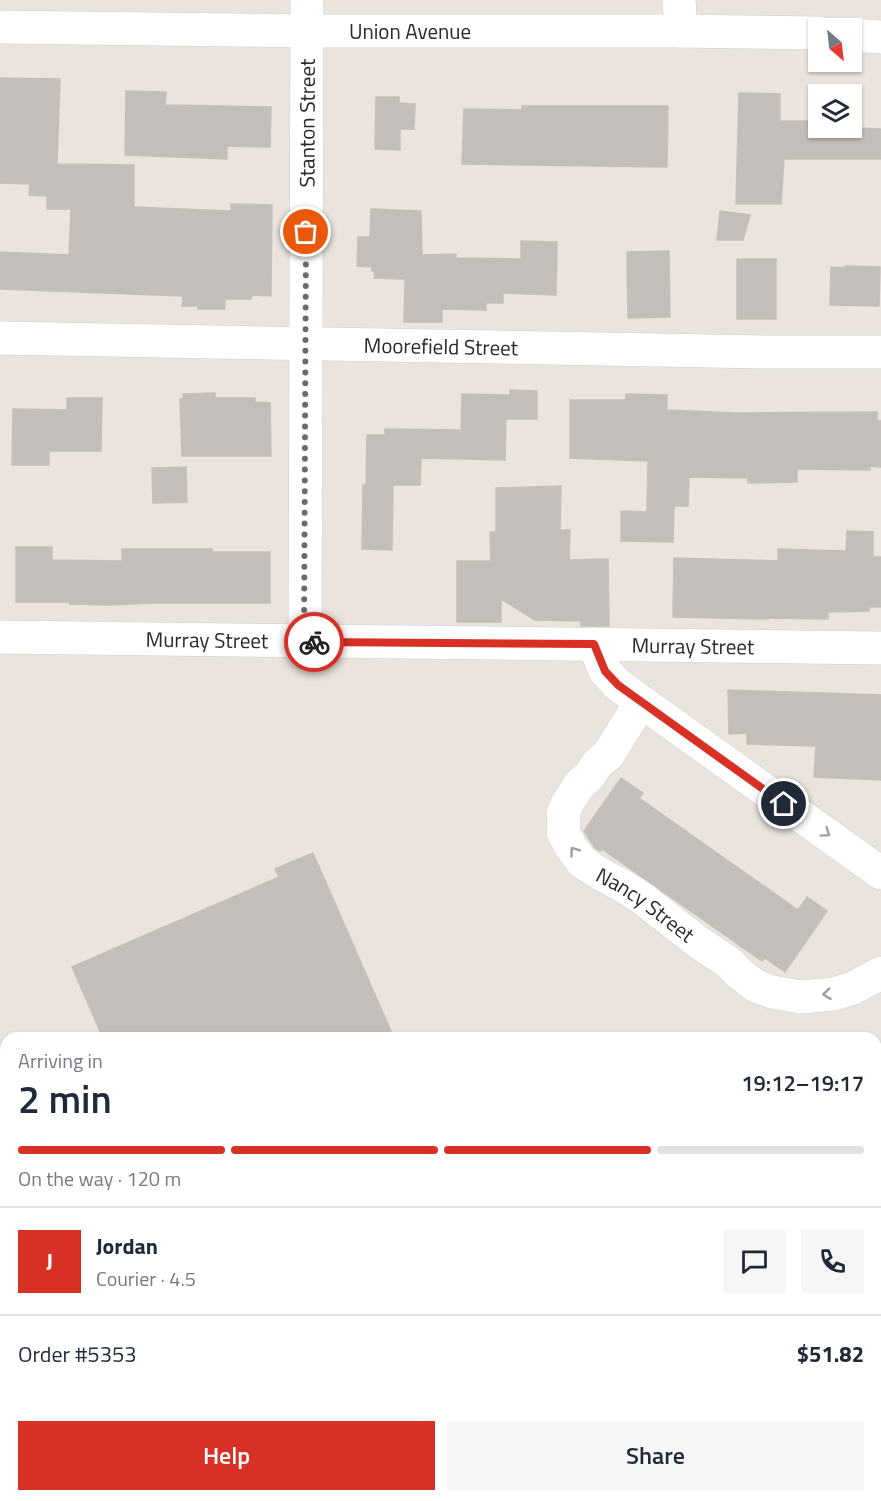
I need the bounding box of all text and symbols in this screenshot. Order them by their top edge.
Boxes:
street label: Union Avenue [349,15,471,47]
north arrow [808,18,862,72]
map controls [808,18,862,138]
street label: Stanton Street [290,58,323,187]
button: layers [808,84,862,138]
pin [280,206,331,257]
icon: bag [289,215,322,248]
street label: Moorefield Street [363,329,519,363]
courier [284,612,344,672]
street label: Murray Street [145,623,269,656]
icon: bike [298,626,331,659]
street label: Murray Street [631,629,755,662]
pin [758,778,809,829]
icon: home [767,787,800,820]
one-way arrow [819,826,830,837]
one-way arrow [570,847,581,858]
street label: Nancy Street [591,859,702,950]
one-way arrow [822,987,832,1000]
text: Arriving in [18,1045,103,1076]
text: 19:12–19:17 [741,1066,864,1100]
text: 2 min [18,1069,112,1128]
text: On the way · 120 m [18,1163,181,1194]
text: Jordan [96,1229,158,1263]
button: chat [723,1230,786,1293]
button: phone [801,1230,864,1293]
text: J [46,1244,53,1278]
text: Courier · 4.5 [96,1263,196,1294]
text: Order #5353 [18,1337,137,1371]
text: $51.82 [797,1337,864,1371]
button: Help [18,1421,435,1490]
button: Share [447,1421,864,1490]

